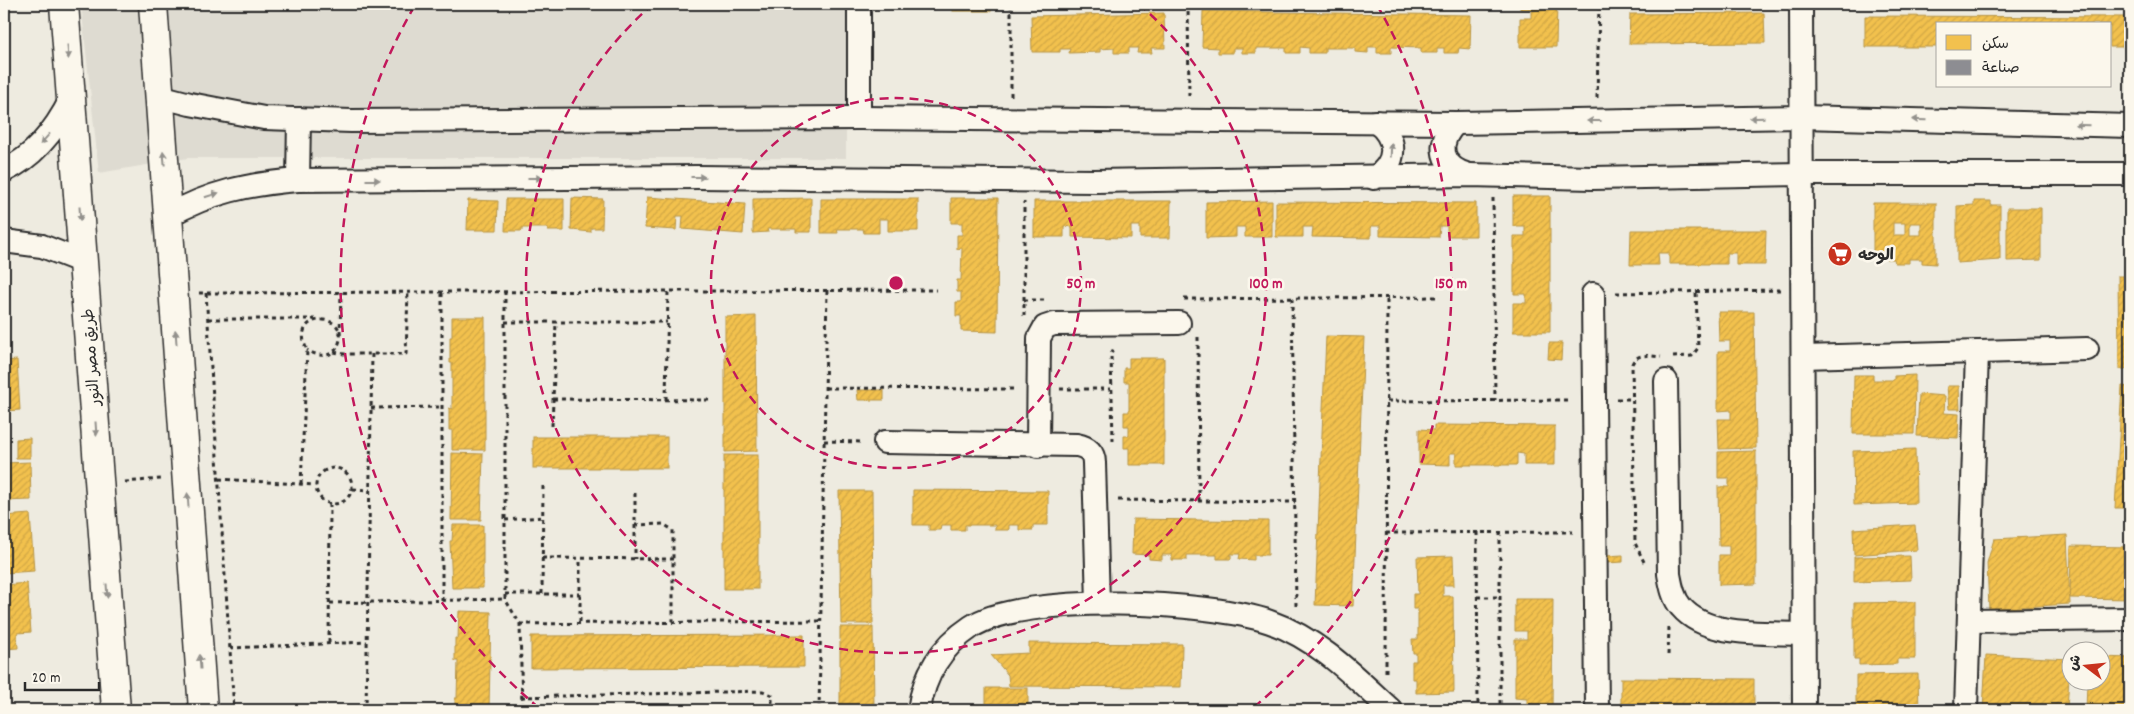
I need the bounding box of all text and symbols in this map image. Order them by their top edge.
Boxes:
legend [1936,22,2112,88]
text: سكن [1982,34,2009,56]
one-way arrow [64,45,72,61]
text: صناعة [1982,58,2020,80]
one-way arrow [1748,114,1764,122]
one-way arrow [1911,116,1927,124]
one-way arrow [1586,117,1602,125]
one-way arrow [2073,121,2089,129]
one-way arrow [39,133,51,145]
one-way arrow [1387,142,1395,158]
one-way arrow [159,150,167,166]
one-way arrow [690,173,706,181]
one-way arrow [528,174,544,182]
one-way arrow [365,176,381,184]
one-way arrow [205,191,220,199]
one-way arrow [76,207,84,223]
supermarket icon: الوحه [1827,241,1853,267]
place label: الوحه [1858,245,1894,268]
centre of rings [887,274,905,292]
text: 50 m [1067,274,1095,296]
text: 100 m [1249,274,1283,296]
text: 150 m [1435,274,1467,296]
street label: طريق مصر النور [78,307,108,408]
one-way arrow [172,329,180,345]
one-way arrow [92,421,100,437]
one-way arrow [184,491,192,507]
one-way arrow [104,583,112,599]
north arrow [2062,642,2112,692]
one-way arrow [196,653,204,669]
text: ش [2064,653,2087,673]
scale bar [25,659,99,691]
text: 20 m [32,668,60,690]

